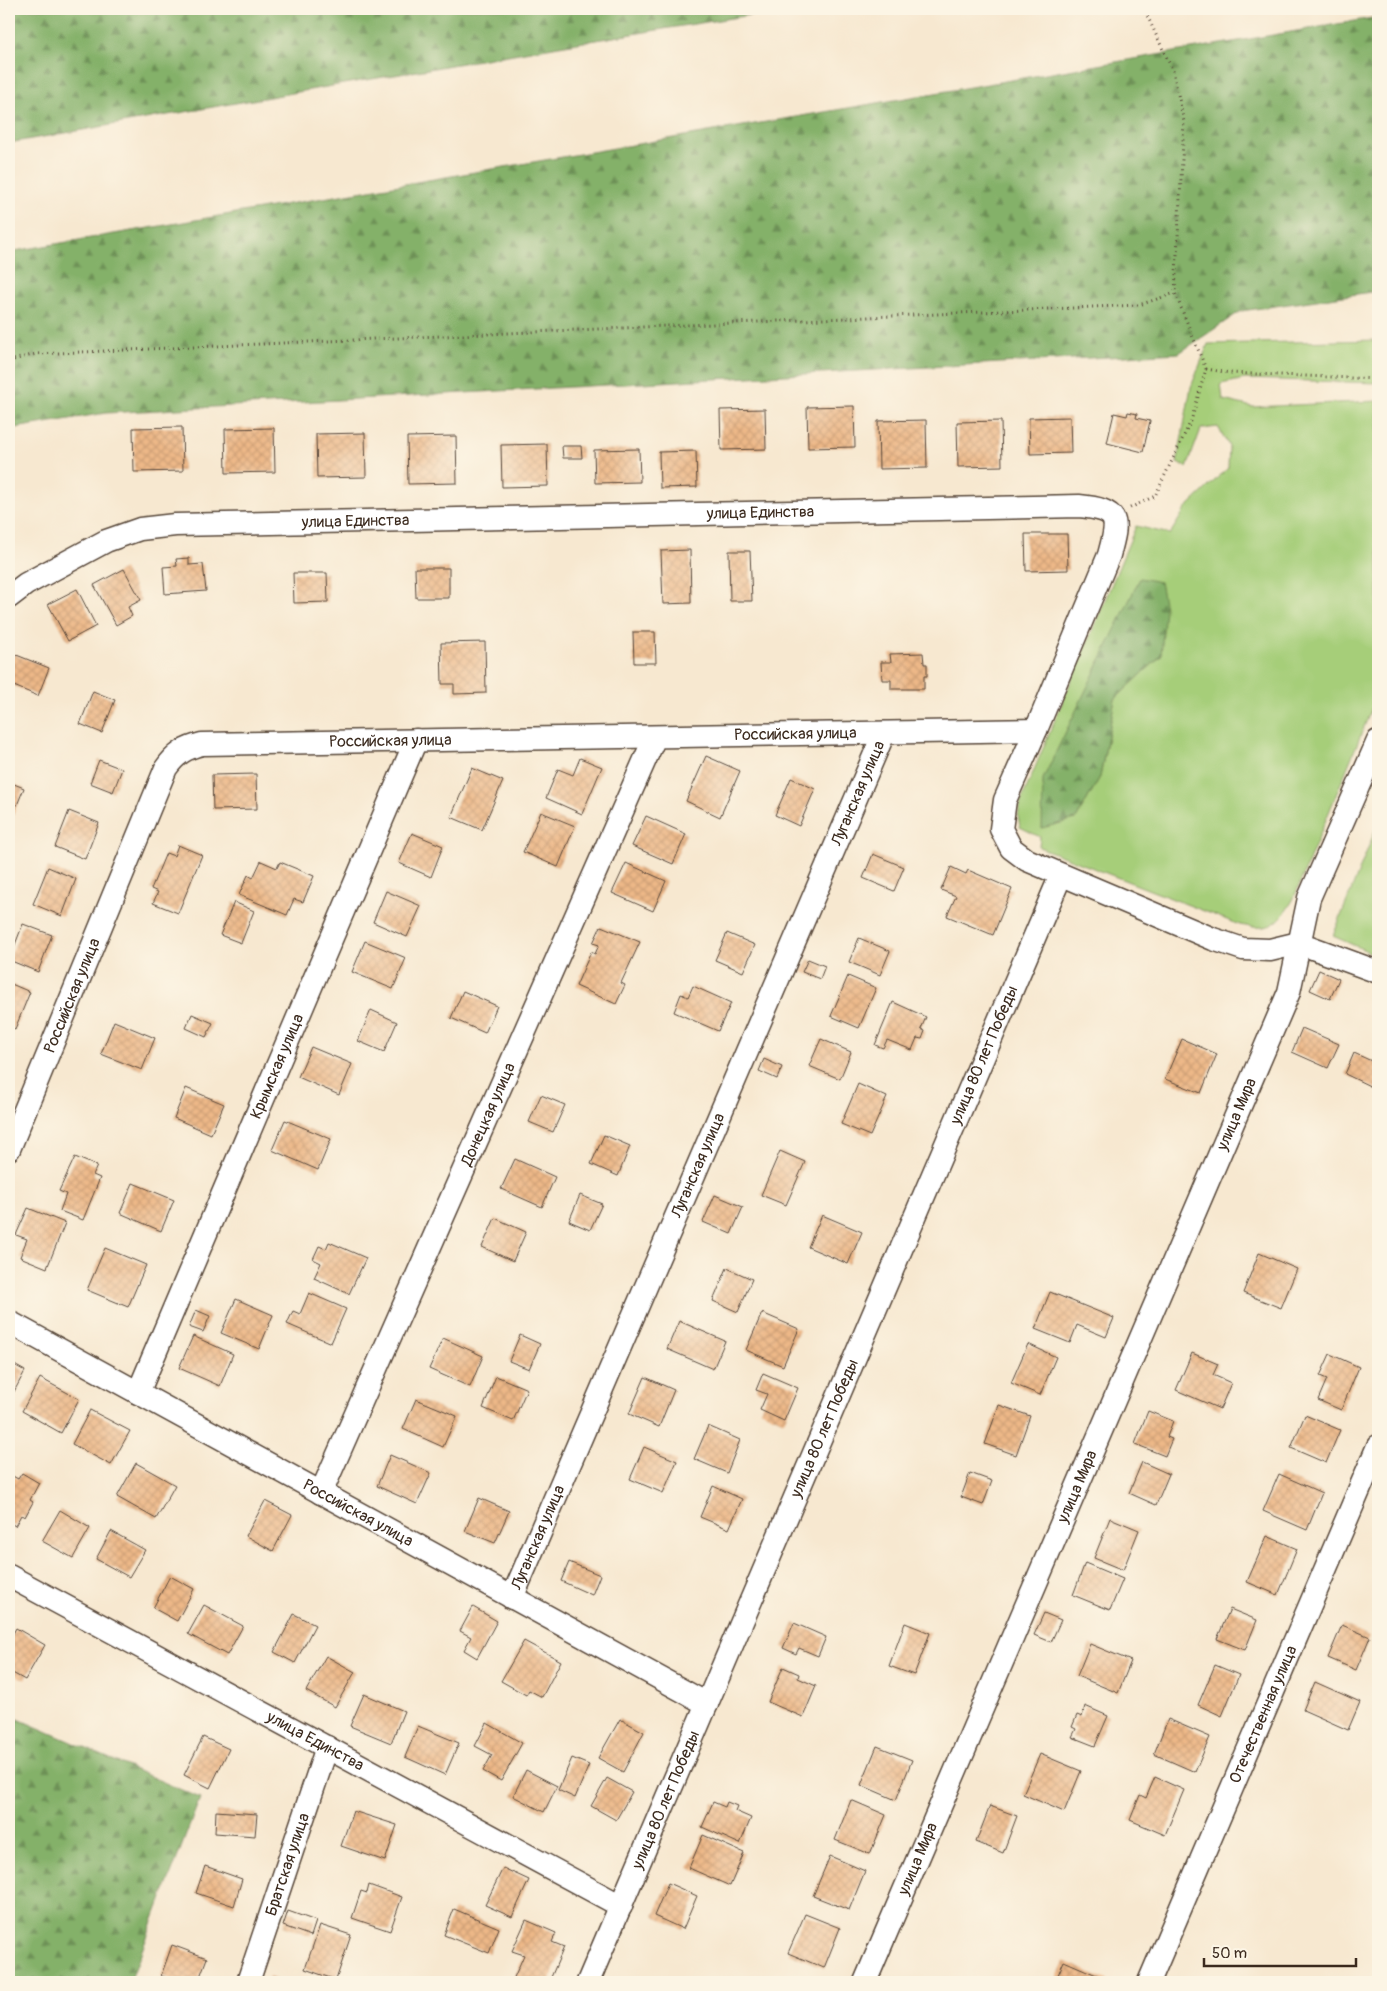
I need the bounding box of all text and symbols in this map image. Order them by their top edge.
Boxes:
street label: улица Единства [705,502,814,524]
street label: улица Единства [300,510,409,532]
street label: Российская улица [734,723,857,745]
street label: Российская улица [329,730,452,752]
street label: Луганская улица [826,738,889,850]
street label: Российская улица [40,935,105,1056]
street label: улица 80 лет Победы [945,983,1023,1128]
street label: Крымская улица [246,1011,308,1122]
street label: Донецкая улица [456,1060,520,1170]
street label: улица Мира [1212,1075,1261,1155]
street label: Луганская улица [666,1110,729,1222]
street label: улица 80 лет Победы [786,1356,863,1502]
street label: улица Мира [1052,1447,1102,1527]
street label: Российская улица [300,1475,417,1551]
street label: Луганская улица [506,1482,569,1594]
street label: Отечественная улица [1225,1642,1302,1786]
street label: улица Единства [262,1706,367,1776]
street label: улица 80 лет Победы [627,1728,704,1873]
street label: Братская улица [261,1810,314,1919]
street label: улица Мира [893,1819,942,1899]
scale bar [1204,1936,1357,1968]
text: 50 m [1212,1944,1247,1963]

